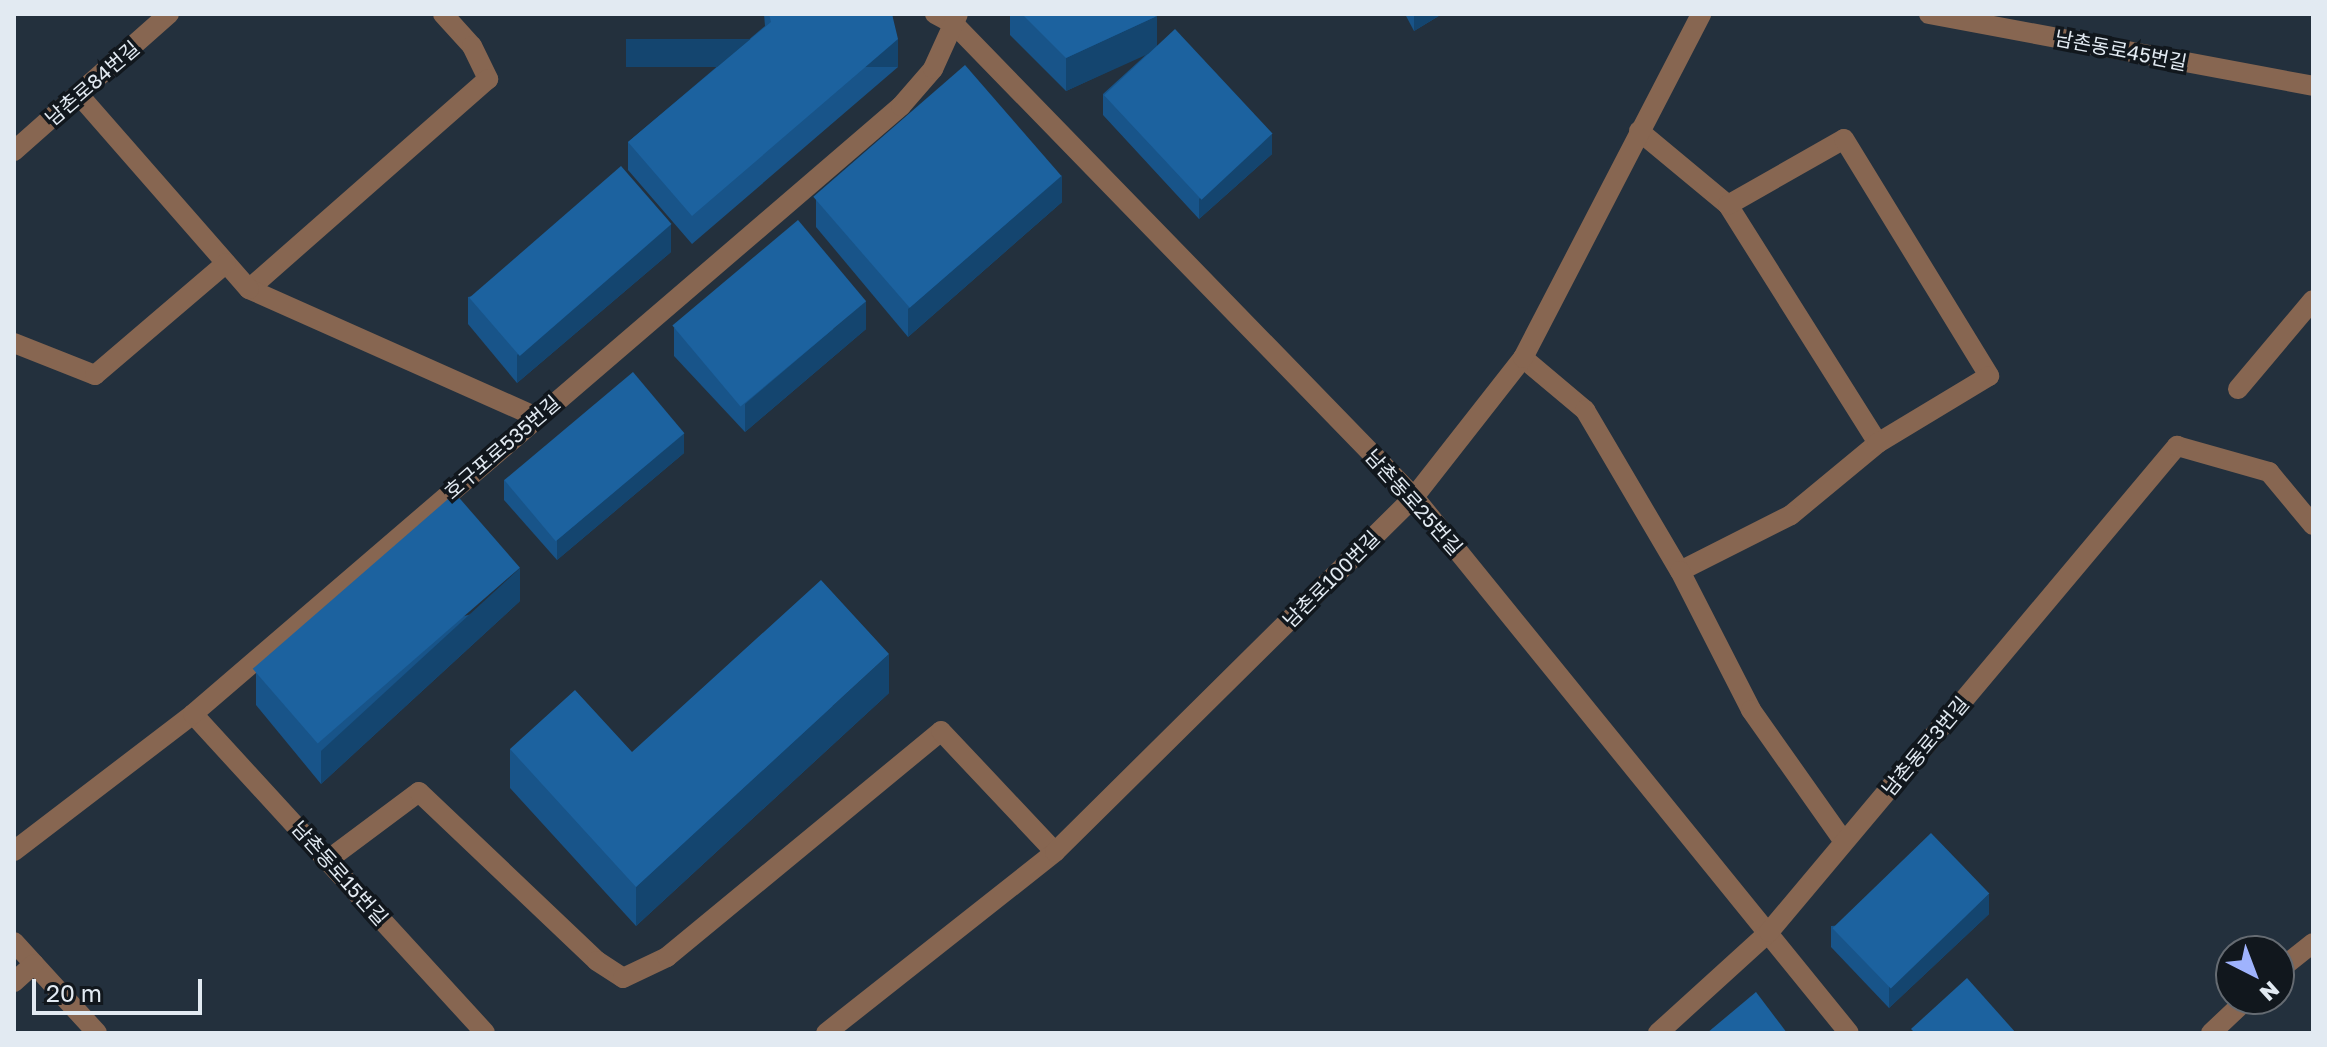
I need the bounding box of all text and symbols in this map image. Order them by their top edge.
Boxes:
street label: 남촌동로45번길 [2053,25,2189,75]
street label: 남촌로84번길 [40,36,144,130]
street label: 호구포로535번길 [439,390,565,504]
street label: 남촌동로25번길 [1360,444,1468,560]
street label: 남촌로100번길 [1278,526,1384,632]
street label: 남촌동로3번길 [1877,692,1973,800]
street label: 남촌동로15번길 [287,816,393,930]
north arrow [2215,935,2295,1015]
scale bar [36,963,206,1013]
text: N [2255,976,2285,1007]
text: 20 m [46,978,102,1007]

